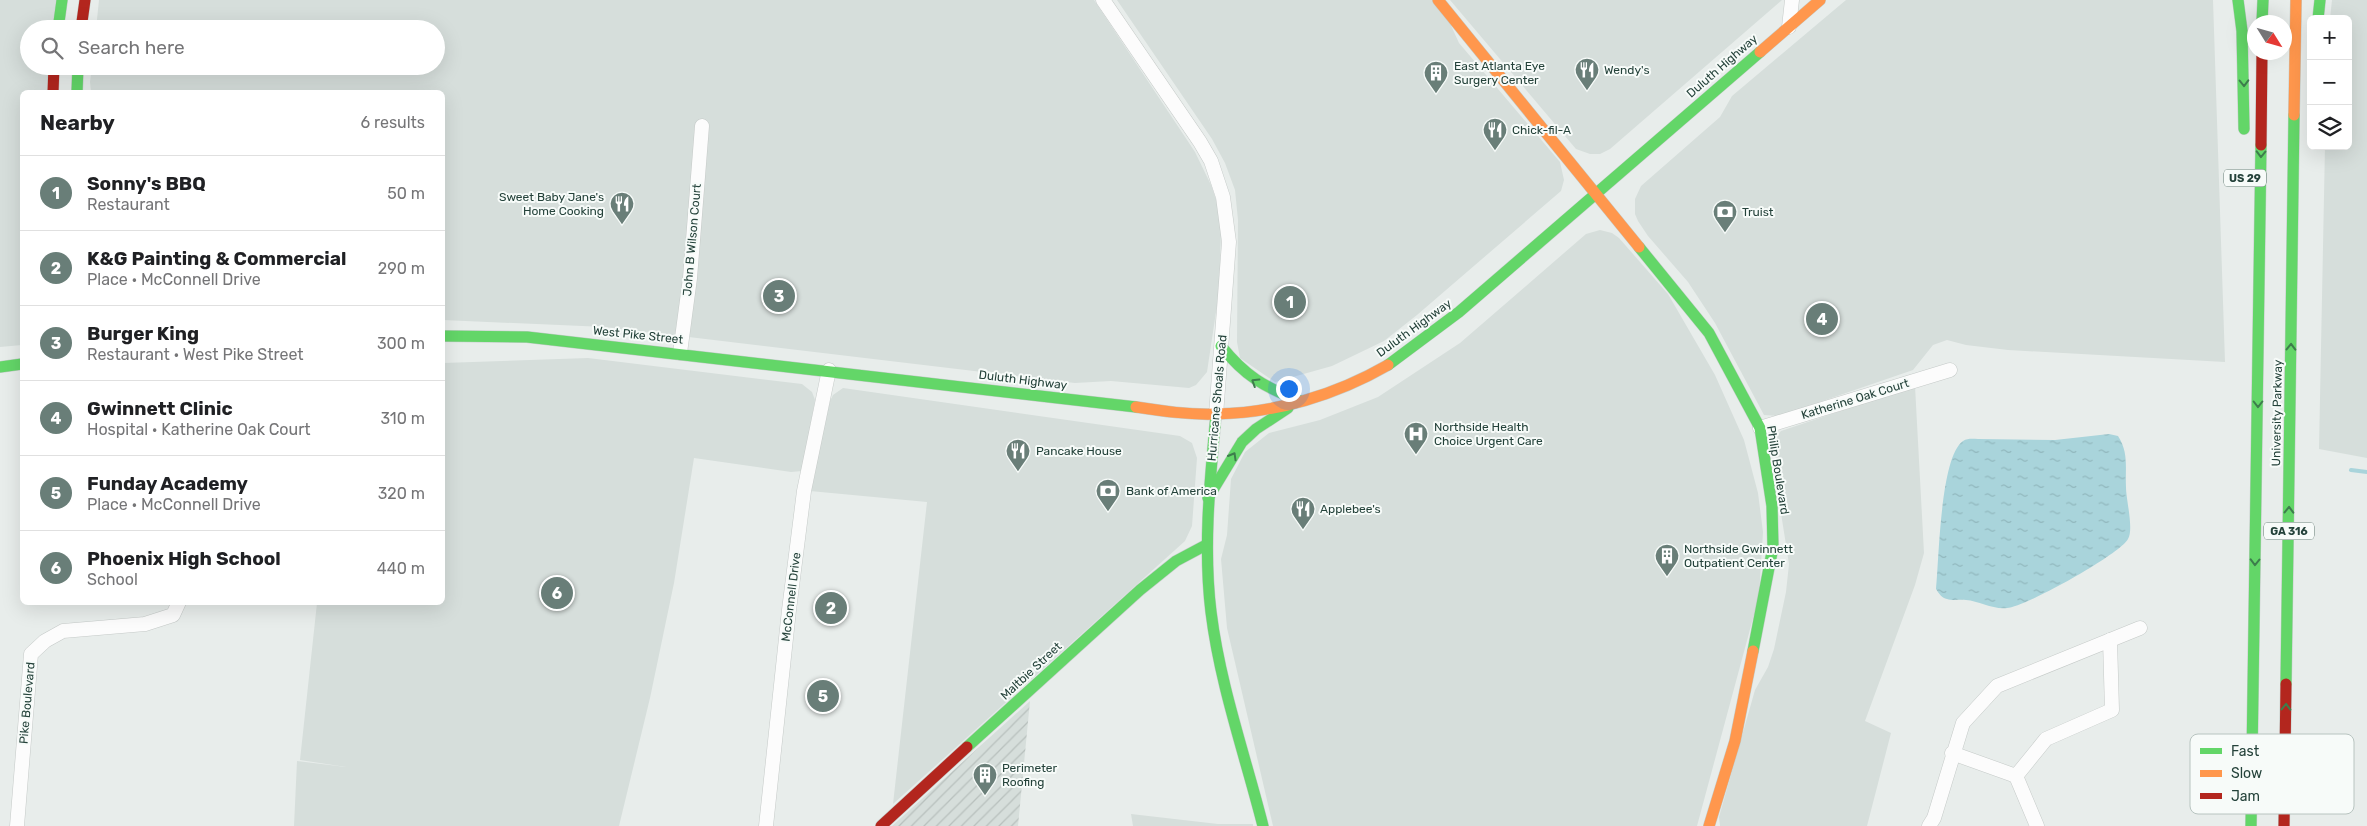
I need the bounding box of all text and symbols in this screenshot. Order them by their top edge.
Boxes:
north arrow [2247,15,2292,60]
map controls [2307,15,2352,150]
button: + [2307,15,2352,60]
search box [20,20,445,75]
street label: Duluth Highway [1684,31,1760,100]
icon: search [38,34,66,62]
text: Search here [78,36,185,59]
restaurant icon: Wendy's [1574,57,1600,91]
place label: East Atlanta Eye Surgery Center [1454,59,1545,87]
building icon: East Atlanta Eye Surgery Center [1423,60,1449,94]
button: − [2307,60,2352,105]
place label: Wendy's [1604,63,1650,77]
one-way arrow [2239,80,2249,88]
button: layers [2307,105,2352,150]
text: Nearby [40,110,115,135]
text: 6 results [360,113,425,132]
restaurant icon: Chick-fil-A [1482,117,1508,151]
place label: Chick-fil-A [1512,123,1571,137]
one-way arrow [2255,150,2266,158]
road number: US 29 [2224,170,2266,187]
text: Sonny's BBQ [87,172,206,195]
street label: John B Wilson Court [680,183,704,297]
text: 1 [52,184,60,203]
text: 50 m [387,184,425,203]
place label: Sweet Baby Jane's Home Cooking [499,190,604,218]
restaurant icon: Sweet Baby Jane's Home Cooking [609,191,635,225]
text: Restaurant [87,195,170,214]
bank icon: Truist [1712,199,1738,233]
place label: Truist [1742,205,1774,219]
text: K&G Painting & Commercial [87,247,346,270]
text: 2 [51,259,61,278]
text: 290 m [378,259,425,278]
text: Place · McConnell Drive [87,270,261,289]
pin: 3 [763,277,795,315]
pin: 1 [1274,283,1306,321]
street label: Duluth Highway [1374,296,1454,360]
pin: 4 [1806,300,1838,338]
text: Burger King [87,322,199,345]
street label: West Pike Street [592,323,684,347]
text: 3 [51,334,61,353]
text: 300 m [377,334,425,353]
street label: Hurricane Shoals Road [1205,334,1229,462]
one-way arrow [2286,343,2296,351]
text: Restaurant · West Pike Street [87,345,304,364]
street label: University Parkway [2269,359,2285,467]
street label: Duluth Highway [978,368,1068,392]
your location [1276,376,1302,402]
street label: Katherine Oak Court [1799,376,1911,422]
one-way arrow [1252,378,1261,388]
text: Gwinnett Clinic [87,397,233,420]
one-way arrow [2253,400,2263,408]
text: 4 [51,409,61,428]
text: 310 m [381,409,425,428]
text: Hospital · Katherine Oak Court [87,420,311,439]
place label: Northside Health Choice Urgent Care [1434,420,1543,448]
hospital icon: Northside Health Choice Urgent Care [1403,421,1429,455]
street label: Philip Boulevard [1764,424,1792,516]
restaurant icon: Pancake House [1005,438,1031,472]
place label: Pancake House [1036,444,1122,458]
one-way arrow [1226,452,1236,461]
text: Funday Academy [87,472,248,495]
bank icon: Bank of America [1095,478,1121,512]
text: 5 [51,484,61,503]
text: 320 m [378,484,425,503]
place label: Bank of America [1126,484,1217,498]
text: Place · McConnell Drive [87,495,261,514]
restaurant icon: Applebee's [1290,496,1316,530]
place label: Applebee's [1320,502,1381,516]
one-way arrow [2284,506,2294,514]
road number: GA 316 [2264,522,2314,540]
place label: Northside Gwinnett Outpatient Center [1684,542,1793,570]
building icon: Northside Gwinnett Outpatient Center [1654,543,1680,577]
text: Phoenix High School [87,547,281,570]
street label: McConnell Drive [779,551,803,642]
text: 6 [51,559,61,578]
text: 440 m [377,559,425,578]
one-way arrow [2250,559,2260,567]
text: School [87,570,138,589]
pin: 6 [541,574,573,612]
pin: 2 [815,589,847,627]
street label: Maltbie Street [998,639,1065,703]
street label: Pike Boulevard [16,661,38,745]
pin: 5 [807,677,839,715]
one-way arrow [2281,703,2291,711]
legend [2190,734,2354,814]
text: Fast [2231,743,2260,760]
place label: Perimeter Roofing [1002,761,1058,789]
building icon: Perimeter Roofing [972,762,998,796]
text: Slow [2231,765,2262,782]
text: Jam [2231,788,2260,805]

